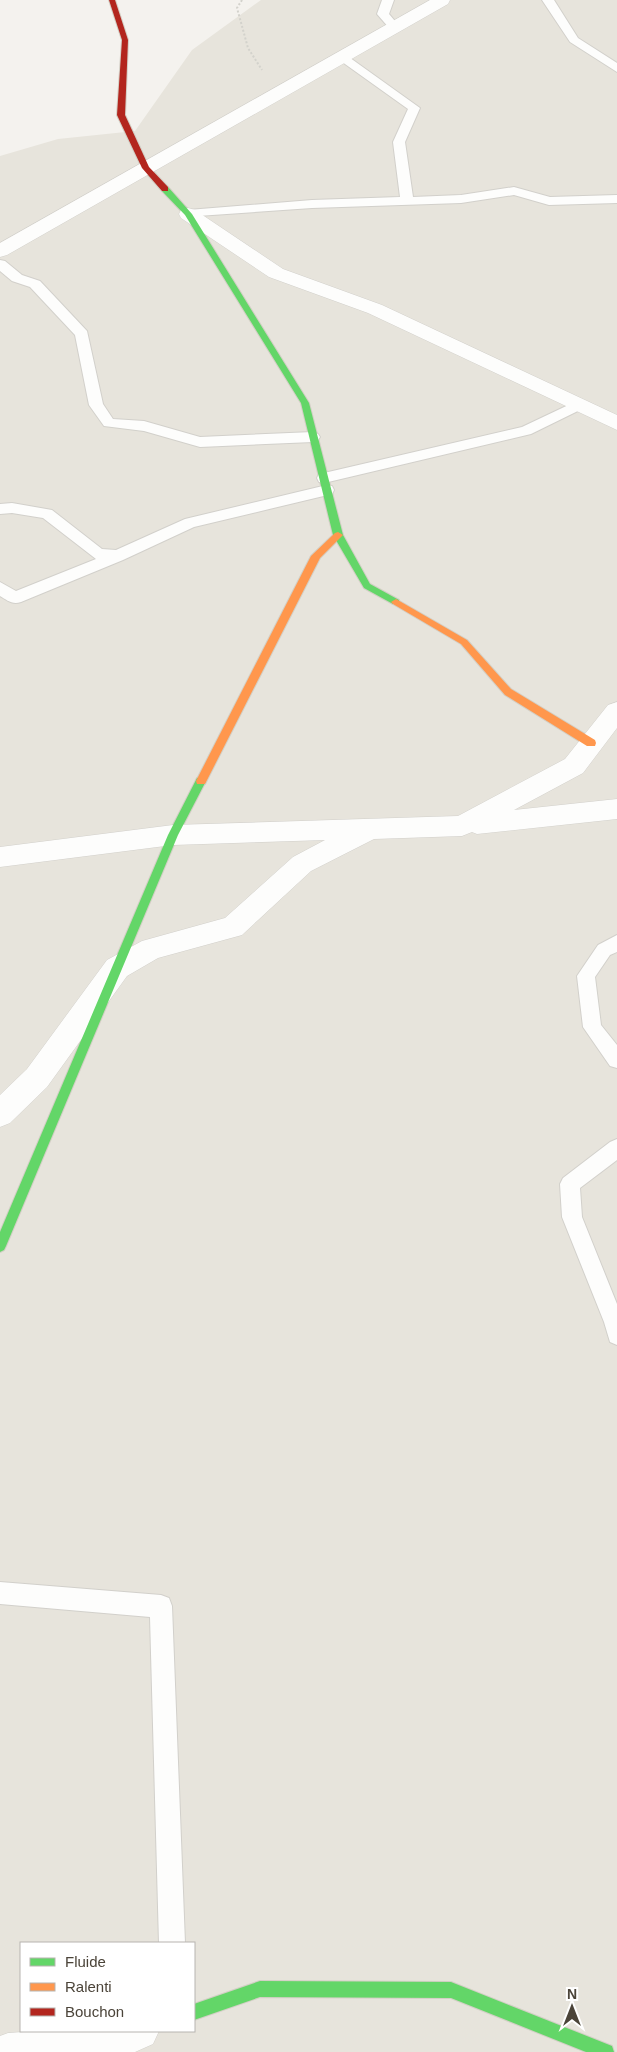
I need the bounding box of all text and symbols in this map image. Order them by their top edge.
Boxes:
legend [20,1942,195,2032]
text: Fluide [65,1953,106,1970]
text: Ralenti [65,1978,112,1995]
north arrow [547,1982,597,2032]
text: N [567,1986,577,2002]
text: Bouchon [65,2003,124,2020]

